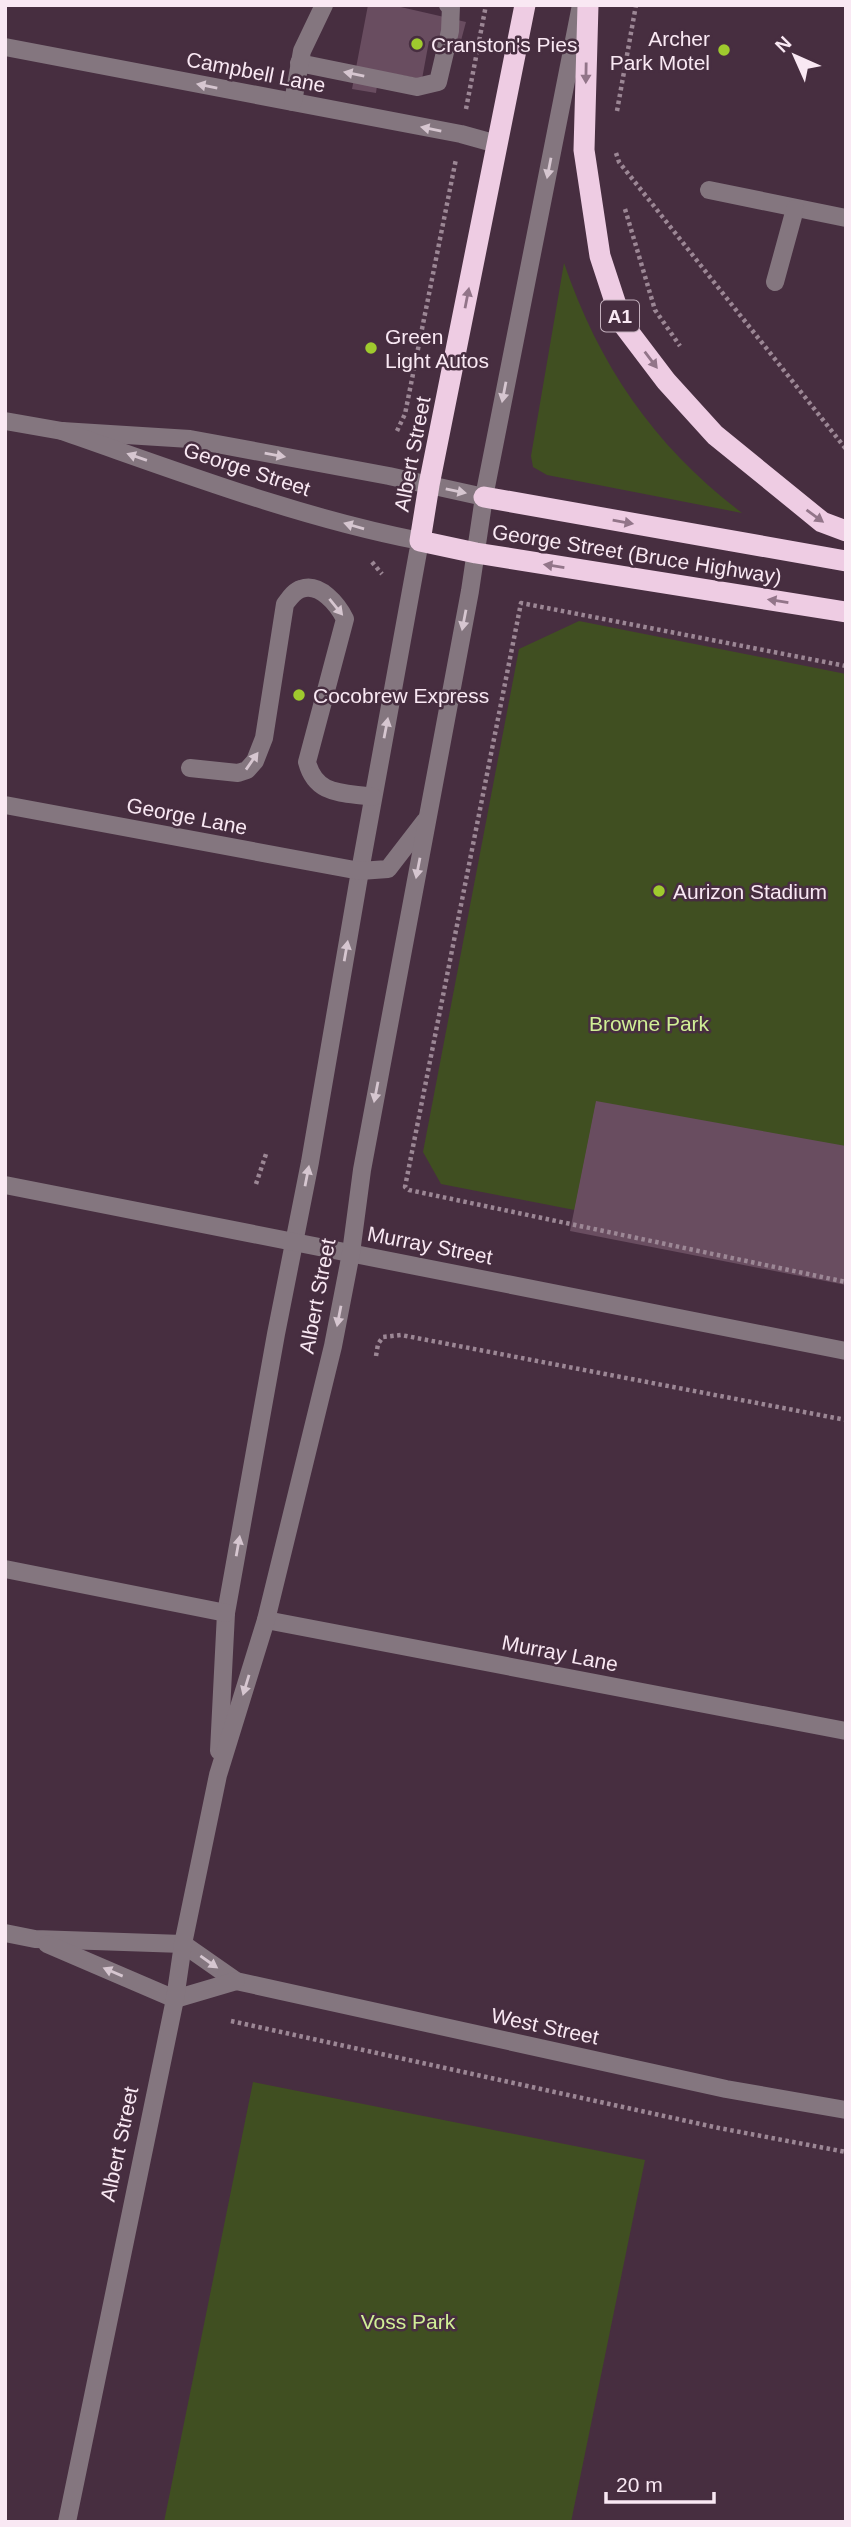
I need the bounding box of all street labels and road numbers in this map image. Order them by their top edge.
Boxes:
street label: Campbell Lane [184,47,328,97]
road number: A1 [601,300,639,332]
street label: Albert Street [390,394,434,513]
street label: George Street [181,438,313,500]
street label: George Street (Bruce Highway) [491,520,783,588]
street label: George Lane [125,793,249,839]
street label: Murray Street [365,1222,495,1268]
street label: Albert Street [295,1236,339,1355]
street label: Murray Lane [500,1630,620,1676]
street label: West Street [489,2003,601,2049]
street label: Albert Street [96,2084,142,2203]

